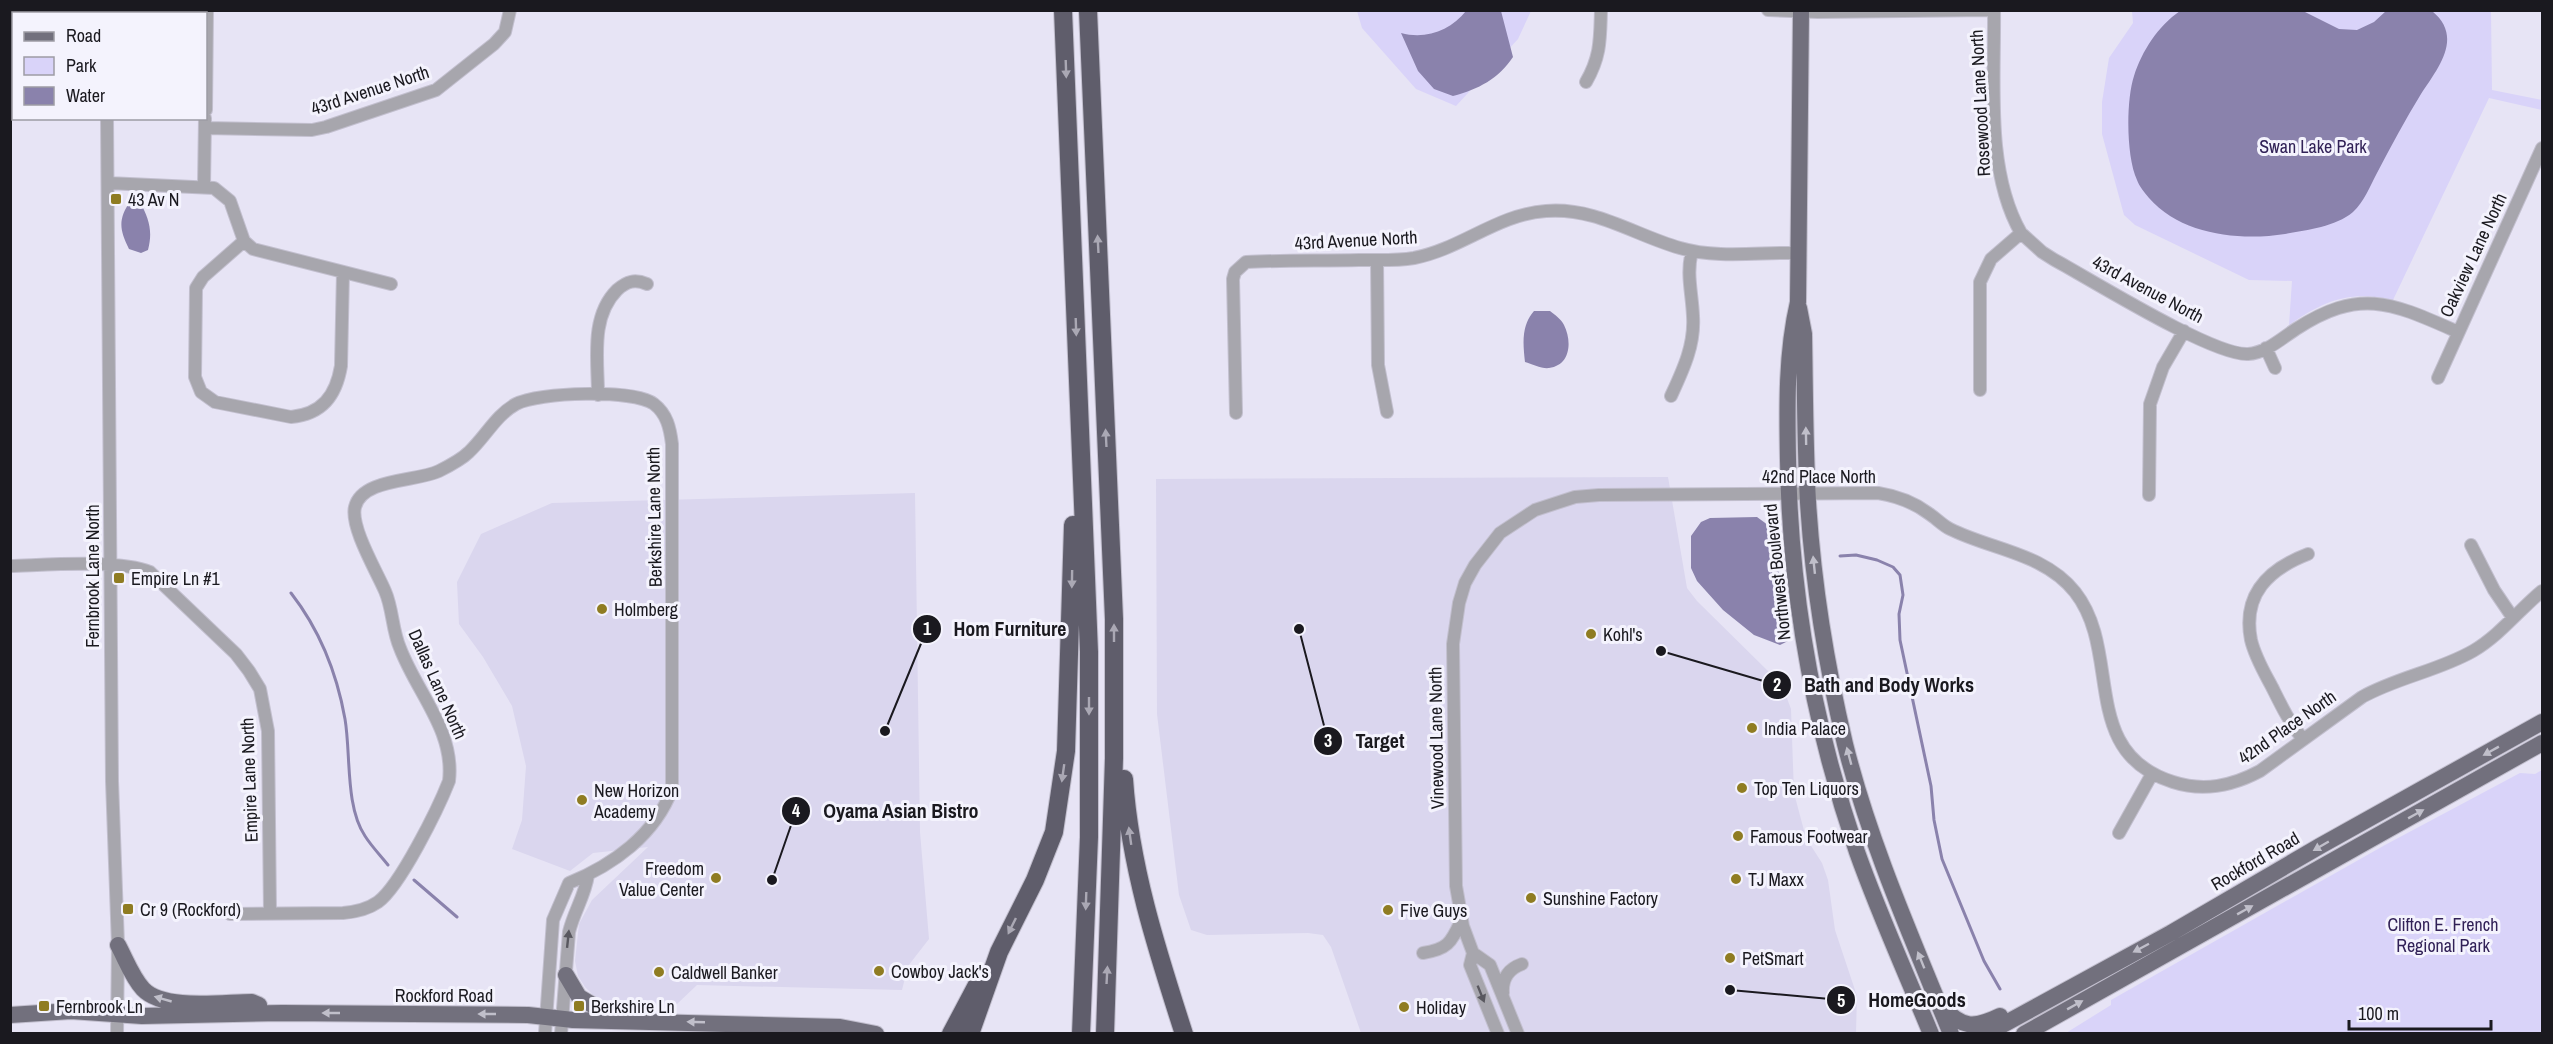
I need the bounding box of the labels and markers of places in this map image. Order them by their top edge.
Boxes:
place label: 43 Av N [128,187,179,212]
marker: 43 Av N [109,192,123,206]
place label: Empire Ln #1 [131,566,220,591]
marker: Empire Ln #1 [112,571,126,585]
place label: Holmberg [614,597,679,622]
marker: Holmberg [595,602,609,616]
callout: Hom Furniture [912,610,1079,648]
place label: Kohl's [1603,622,1643,647]
marker: Kohl's [1584,627,1598,641]
callout: Bath and Body Works [1762,666,1986,704]
place label: India Palace [1764,716,1846,741]
marker: India Palace [1745,721,1759,735]
callout: Target [1313,722,1416,760]
place label: Top Ten Liquors [1754,776,1859,801]
place label: New Horizon Academy [593,778,679,824]
marker: Top Ten Liquors [1735,781,1749,795]
callout: Oyama Asian Bistro [781,792,991,830]
marker: New Horizon Academy [575,793,589,807]
place label: Famous Footwear [1750,824,1868,849]
marker: Famous Footwear [1731,829,1745,843]
place label: Freedom Value Center [619,856,704,902]
place label: TJ Maxx [1748,867,1804,892]
marker: Freedom Value Center [709,871,723,885]
marker: TJ Maxx [1729,872,1743,886]
place label: Sunshine Factory [1543,886,1659,911]
marker: Sunshine Factory [1524,891,1538,905]
place label: Cr 9 (Rockford) [140,897,241,922]
place label: Five Guys [1400,898,1467,923]
marker: Cr 9 (Rockford) [121,902,135,916]
marker: Five Guys [1381,903,1395,917]
place label: PetSmart [1742,946,1804,971]
marker: PetSmart [1723,951,1737,965]
place label: Cowboy Jack's [891,959,989,984]
place label: Caldwell Banker [671,960,778,985]
marker: Cowboy Jack's [872,964,886,978]
marker: Caldwell Banker [652,965,666,979]
callout: HomeGoods [1826,981,1978,1019]
place label: Fernbrook Ln [56,994,143,1019]
place label: Berkshire Ln [591,994,675,1019]
place label: Holiday [1416,995,1467,1020]
marker: Fernbrook Ln [37,999,51,1013]
marker: Berkshire Ln [572,999,586,1013]
marker: Holiday [1397,1000,1411,1014]

